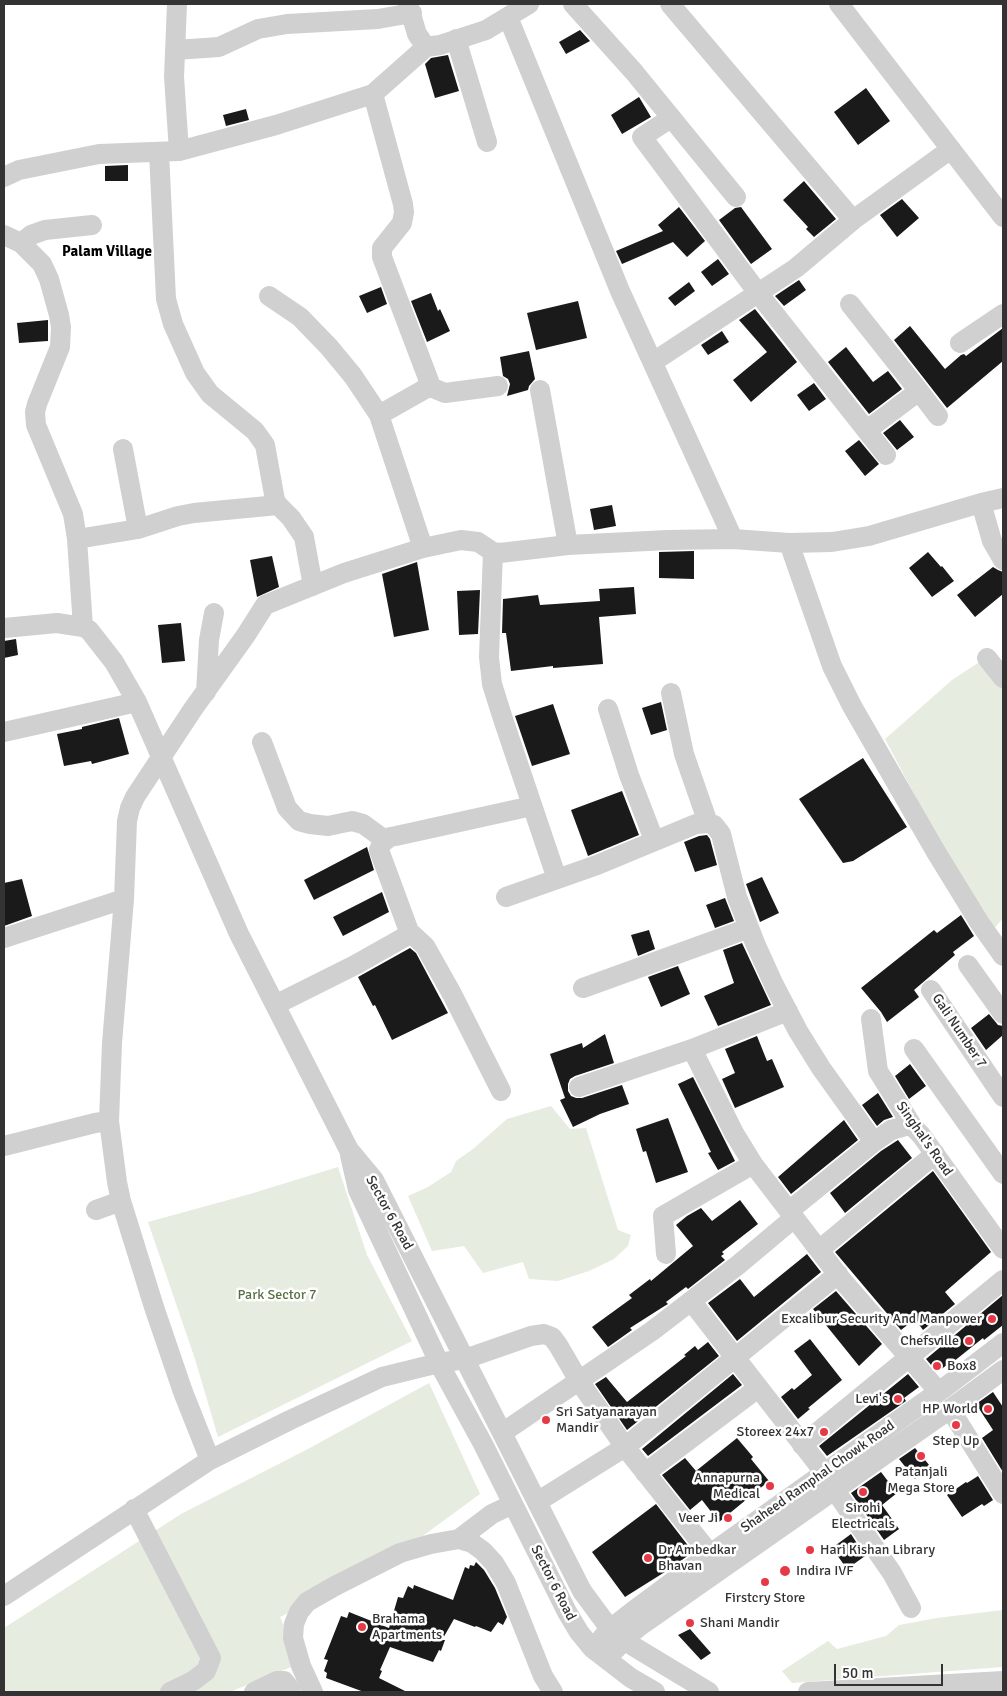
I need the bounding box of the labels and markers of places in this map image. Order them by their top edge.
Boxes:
place label: Excalibur Security And Manpower [781,1311,982,1327]
marker: Excalibur Security And Manpower [986,1313,998,1325]
place label: Chefsville [900,1333,959,1349]
marker: Chefsville [963,1335,975,1347]
place label: Box8 [947,1358,977,1374]
marker: Box8 [931,1360,943,1372]
place label: Levi's [855,1391,888,1407]
marker: Levi's [892,1393,904,1405]
place label: HP World [922,1401,978,1417]
marker: HP World [982,1403,994,1415]
place label: Sri Satyanarayan Mandir [556,1404,657,1436]
marker: Sri Satyanarayan Mandir [540,1414,552,1426]
marker: Step Up [950,1419,962,1431]
place label: Storeex 24x7 [737,1424,814,1440]
marker: Storeex 24x7 [818,1426,830,1438]
place label: Step Up [933,1433,979,1449]
marker: Patanjali Mega Store [915,1450,927,1462]
place label: Patanjali Mega Store [887,1464,955,1496]
place label: Annapurna Medical [694,1470,760,1502]
marker: Annapurna Medical [764,1480,776,1492]
marker: Sirohi Electricals [857,1486,869,1498]
place label: Sirohi Electricals [831,1500,895,1532]
place label: Veer Ji [678,1510,718,1526]
marker: Veer Ji [722,1512,734,1524]
place label: Dr Ambedkar Bhavan [658,1542,736,1574]
place label: Hari Kishan Library [820,1542,935,1558]
marker: Hari Kishan Library [804,1544,816,1556]
marker: Dr Ambedkar Bhavan [642,1552,654,1564]
place label: Indira IVF [796,1563,854,1579]
marker: Indira IVF [778,1564,792,1578]
marker: Firstcry Store [759,1576,771,1588]
place label: Firstcry Store [725,1590,805,1606]
place label: Brahama Apartments [372,1611,442,1644]
place label: Shani Mandir [700,1615,779,1631]
marker: Shani Mandir [684,1617,696,1629]
marker: Brahama Apartments [356,1621,368,1633]

